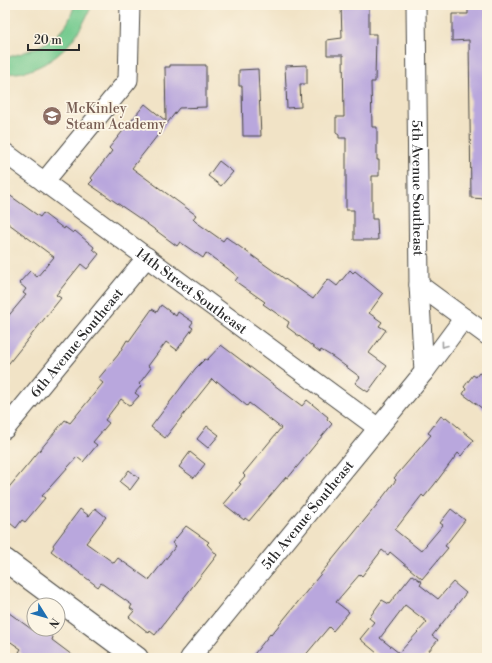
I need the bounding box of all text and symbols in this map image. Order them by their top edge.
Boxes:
scale bar [28,26,79,52]
text: 20 m [34,33,62,48]
place label: McKinley Steam Academy [66,100,166,134]
school or university icon: McKinley Steam Academy [41,105,63,127]
street label: 5th Avenue Southeast [407,120,427,256]
street label: 14th Street Southeast [132,244,250,338]
street label: 6th Avenue Southeast [27,285,128,402]
one-way arrow [441,341,448,348]
street label: 5th Avenue Southeast [258,457,358,574]
north arrow [26,597,66,637]
text: N [45,615,61,630]

